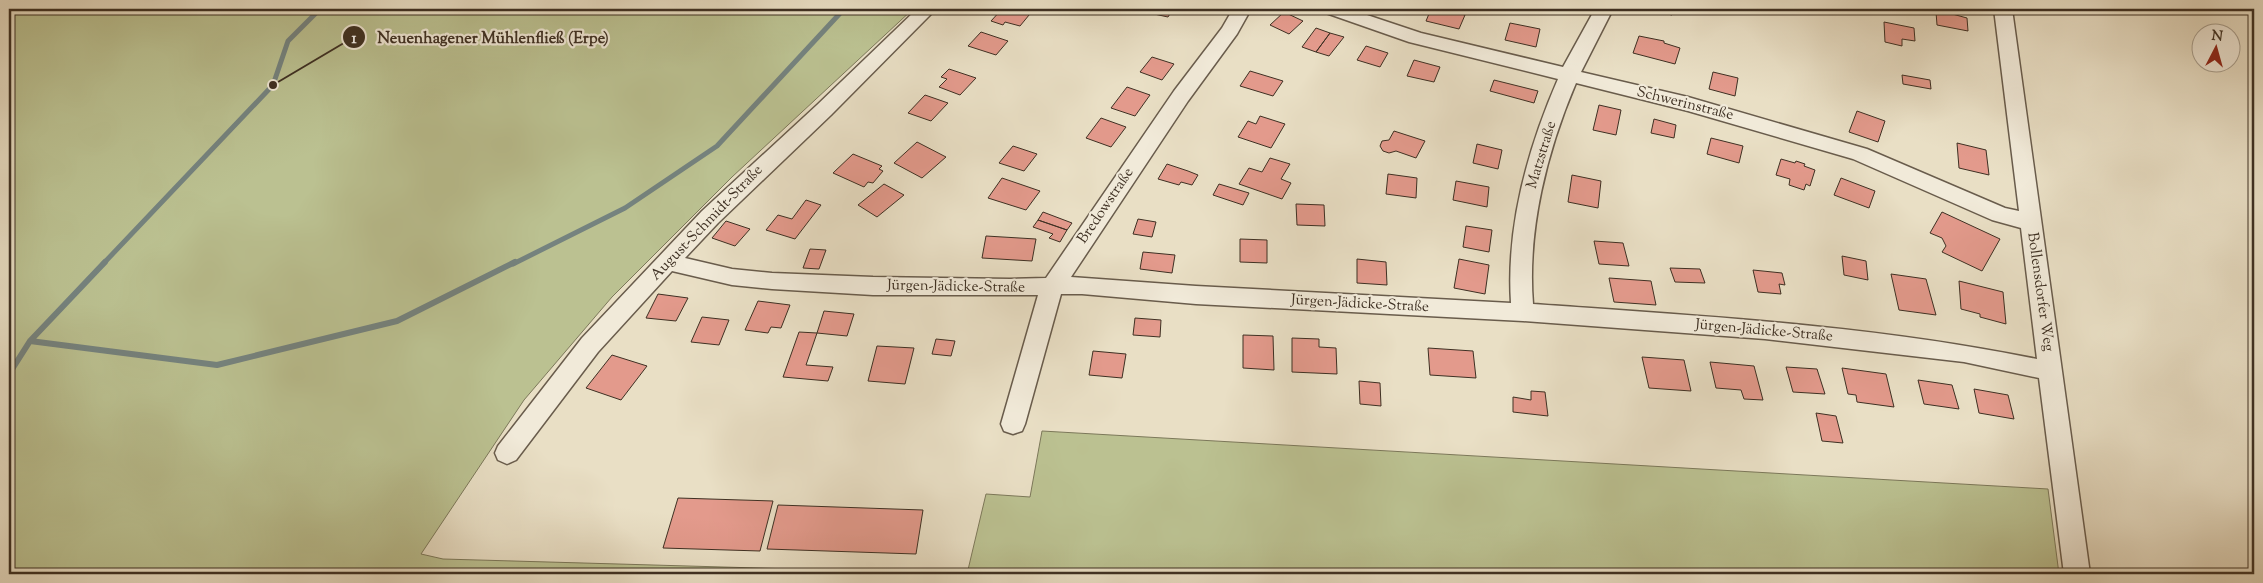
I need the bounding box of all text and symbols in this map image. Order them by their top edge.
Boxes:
callout: Neuenhagener Mühlenfließ (Erpe) [342,22,618,53]
north arrow [2190,22,2240,72]
text: N [2211,27,2224,48]
text: Neuenhagener Mühlenfließ (Erpe) [377,28,609,51]
text: 1 [351,29,357,50]
street label: Schwerinstraße [1634,82,1736,126]
street label: Matzstraße [1522,119,1562,191]
street label: August-Schmidt-Straße [646,160,768,286]
street label: Bredowstraße [1073,164,1139,248]
street label: Bollensdorfer Weg [2021,231,2059,353]
street label: Jürgen-Jädicke-Straße [886,275,1025,299]
street label: Jürgen-Jädicke-Straße [1289,290,1430,318]
street label: Jürgen-Jädicke-Straße [1693,314,1834,347]

